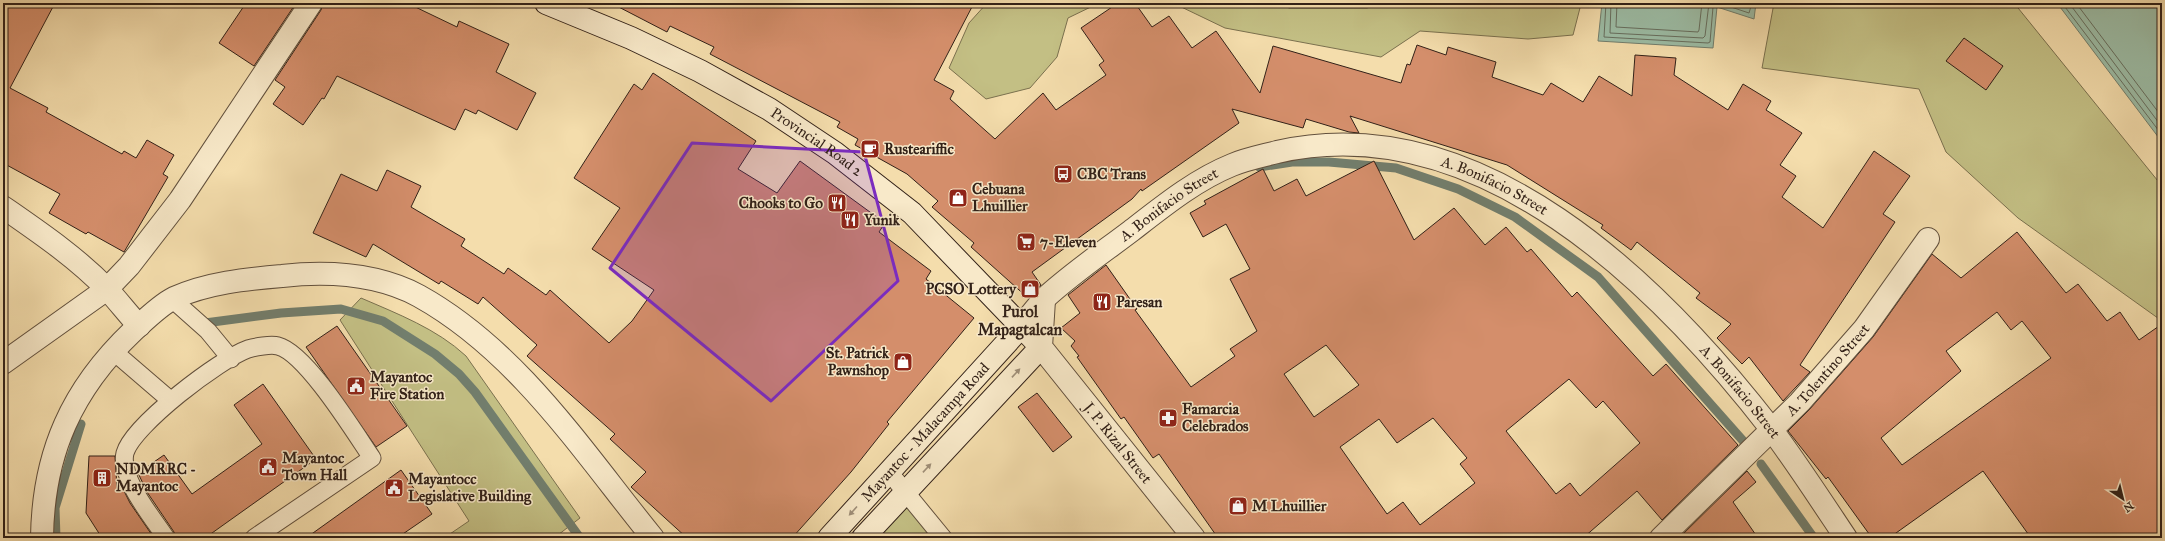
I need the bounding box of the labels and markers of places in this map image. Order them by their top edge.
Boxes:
cafe icon: Rusteariffic [859,138,881,160]
place label: Rusteariffic [884,140,954,158]
bus stop icon: CBC Trans [1052,163,1074,185]
place label: CBC Trans [1077,165,1147,183]
place label: Cebuana Lhuillier [972,180,1028,215]
shop icon: Cebuana Lhuillier [947,187,969,209]
restaurant icon: Chooks to Go [826,192,848,214]
place label: Chooks to Go [739,194,823,212]
restaurant icon: Yunik [839,209,861,231]
place label: Yunik [863,211,901,229]
supermarket icon: 7-Eleven [1015,231,1037,253]
place label: 7-Eleven [1040,233,1097,251]
shop icon: PCSO Lottery [1019,278,1041,300]
place label: PCSO Lottery [926,280,1017,299]
restaurant icon: Paresan [1091,291,1113,313]
place label: Paresan [1116,293,1163,311]
place label: St. Patrick Pawnshop [826,344,890,380]
shop icon: St. Patrick Pawnshop [892,351,914,373]
place label: Mayantoc Fire Station [370,368,445,403]
public building icon: Mayantoc Fire Station [345,375,367,397]
place label: Famarcia Celebrados [1182,400,1249,435]
pharmacy icon: Famarcia Celebrados [1157,407,1179,429]
place label: Mayantoc Town Hall [281,449,348,484]
public building icon: Mayantoc Town Hall [257,456,279,478]
place label: NDMRRC - Mayantoc [116,460,196,496]
building icon: NDMRRC - Mayantoc [91,467,113,489]
place label: Mayantocc Legislative Building [408,470,532,506]
public building icon: Mayantocc Legislative Building [383,477,405,499]
shop icon: M Lhuillier [1227,495,1249,517]
place label: M Lhuillier [1252,497,1327,515]

